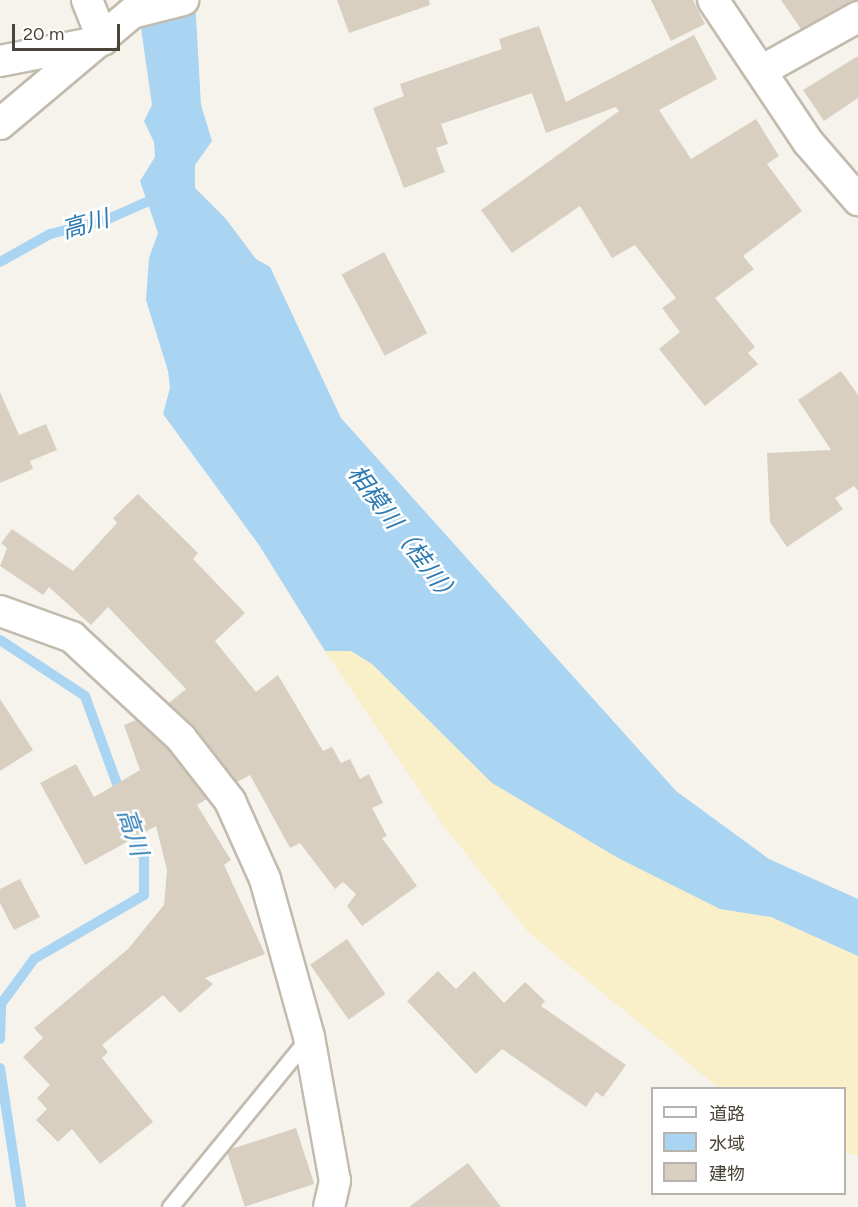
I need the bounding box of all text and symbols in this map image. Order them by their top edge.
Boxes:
scale bar [15,12,123,50]
text: 20 m [23,23,64,45]
water label: 高川 [58,204,112,244]
water label: 相模川（桂川） [342,459,466,611]
water label: 高川 [112,805,154,859]
legend [651,1087,846,1195]
text: 道路 [709,1103,745,1125]
text: 水域 [709,1133,745,1155]
text: 建物 [709,1163,745,1185]

